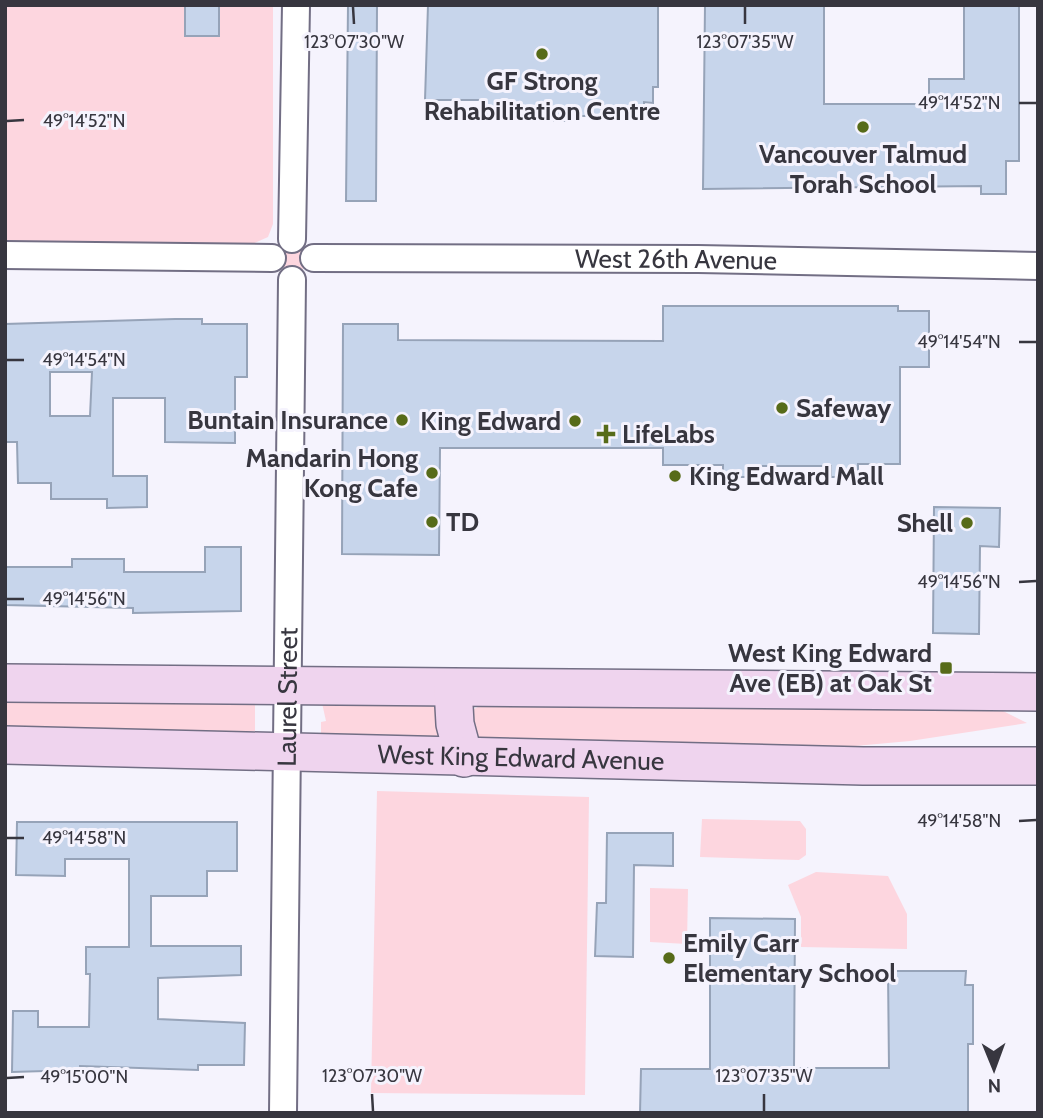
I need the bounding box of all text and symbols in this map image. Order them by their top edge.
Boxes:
text: 123°07'30"W [304,31,404,53]
text: 123°07'35"W [696,31,794,53]
marker: GF Strong Rehabilitation Centre [534,46,550,62]
place label: GF Strong Rehabilitation Centre [424,65,660,127]
text: 49°14'52"N [918,92,1000,114]
text: 49°14'52"N [43,110,125,132]
marker: Vancouver Talmud Torah School [855,119,871,135]
place label: Vancouver Talmud Torah School [759,138,967,200]
street label: West 26th Avenue [575,243,777,277]
text: 49°14'54"N [917,331,1001,353]
text: 49°14'54"N [42,349,126,371]
place label: Safeway [796,392,891,424]
marker: Safeway [774,400,790,416]
place label: Buntain Insurance [187,404,388,436]
place label: King Edward [420,405,561,437]
marker: Buntain Insurance [394,412,410,428]
marker: King Edward [567,413,583,429]
place label: LifeLabs [622,418,715,450]
marker: LifeLabs [596,424,616,444]
place label: Mandarin Hong Kong Cafe [246,442,418,504]
place label: King Edward Mall [689,460,884,492]
marker: Mandarin Hong Kong Cafe [424,465,440,481]
marker: King Edward Mall [667,468,683,484]
place label: TD [446,506,479,538]
place label: Shell [897,507,953,539]
marker: TD [424,514,440,530]
marker: Shell [959,515,975,531]
text: 49°14'56"N [917,571,1001,593]
text: 49°14'56"N [42,588,126,610]
street label: Laurel Street [271,627,304,767]
place label: West King Edward Ave (EB) at Oak St [728,637,932,699]
marker: West King Edward Ave (EB) at Oak St [938,660,954,676]
street label: West King Edward Avenue [377,738,665,777]
text: 49°14'58"N [917,810,1001,832]
text: 49°14'58"N [42,827,126,849]
place label: Emily Carr Elementary School [683,927,896,989]
marker: Emily Carr Elementary School [661,950,677,966]
north arrow [959,1034,1029,1104]
text: 123°07'30"W [322,1065,422,1087]
text: 123°07'35"W [715,1065,813,1087]
text: 49°15'00"N [40,1066,128,1088]
text: N [987,1074,1001,1097]

